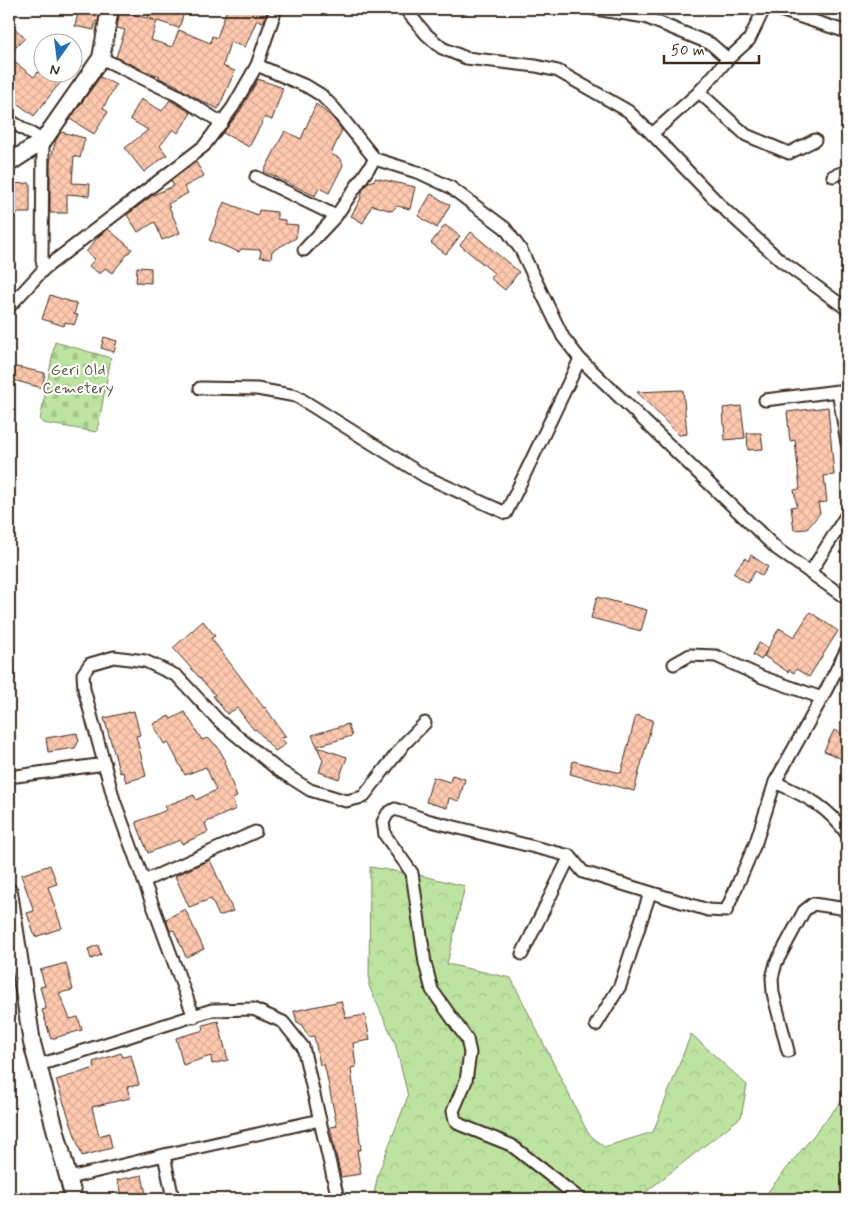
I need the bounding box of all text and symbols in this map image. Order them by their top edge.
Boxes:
north arrow [32,32,82,82]
scale bar [664,32,758,64]
text: 50 m [671,41,705,61]
text: N [48,60,62,80]
park label: Geri Old Cemetery [42,360,114,399]

